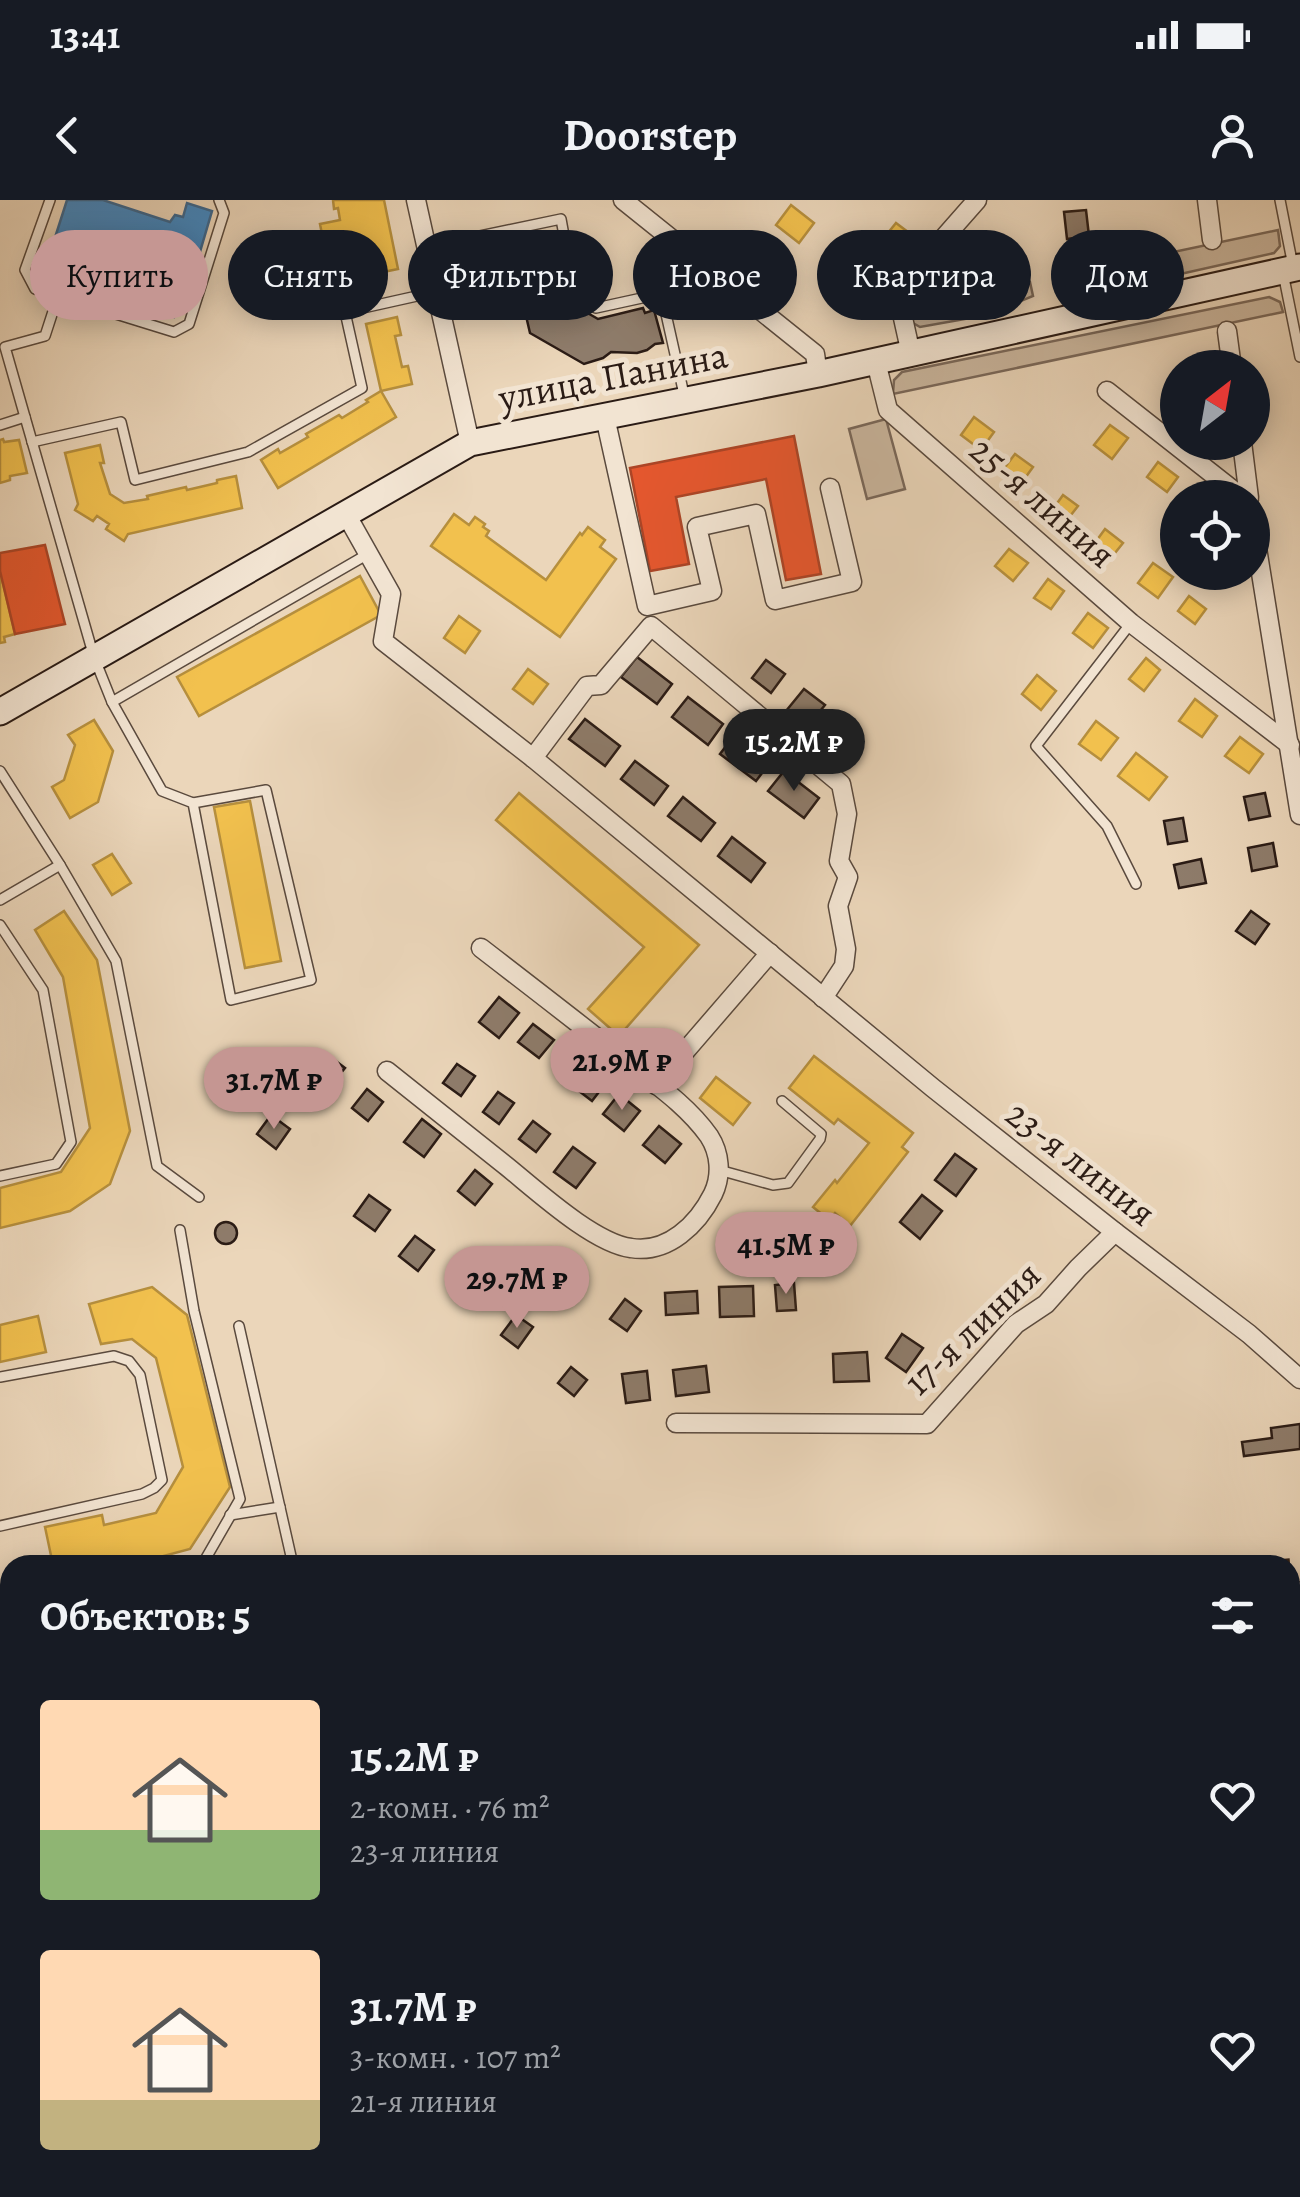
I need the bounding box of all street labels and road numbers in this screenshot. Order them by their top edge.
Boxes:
street label: улица Панина [493,328,732,424]
street label: 25-я линия [959,424,1127,580]
street label: 23-я линия [995,1088,1167,1238]
street label: 17-я линия [892,1249,1052,1407]

